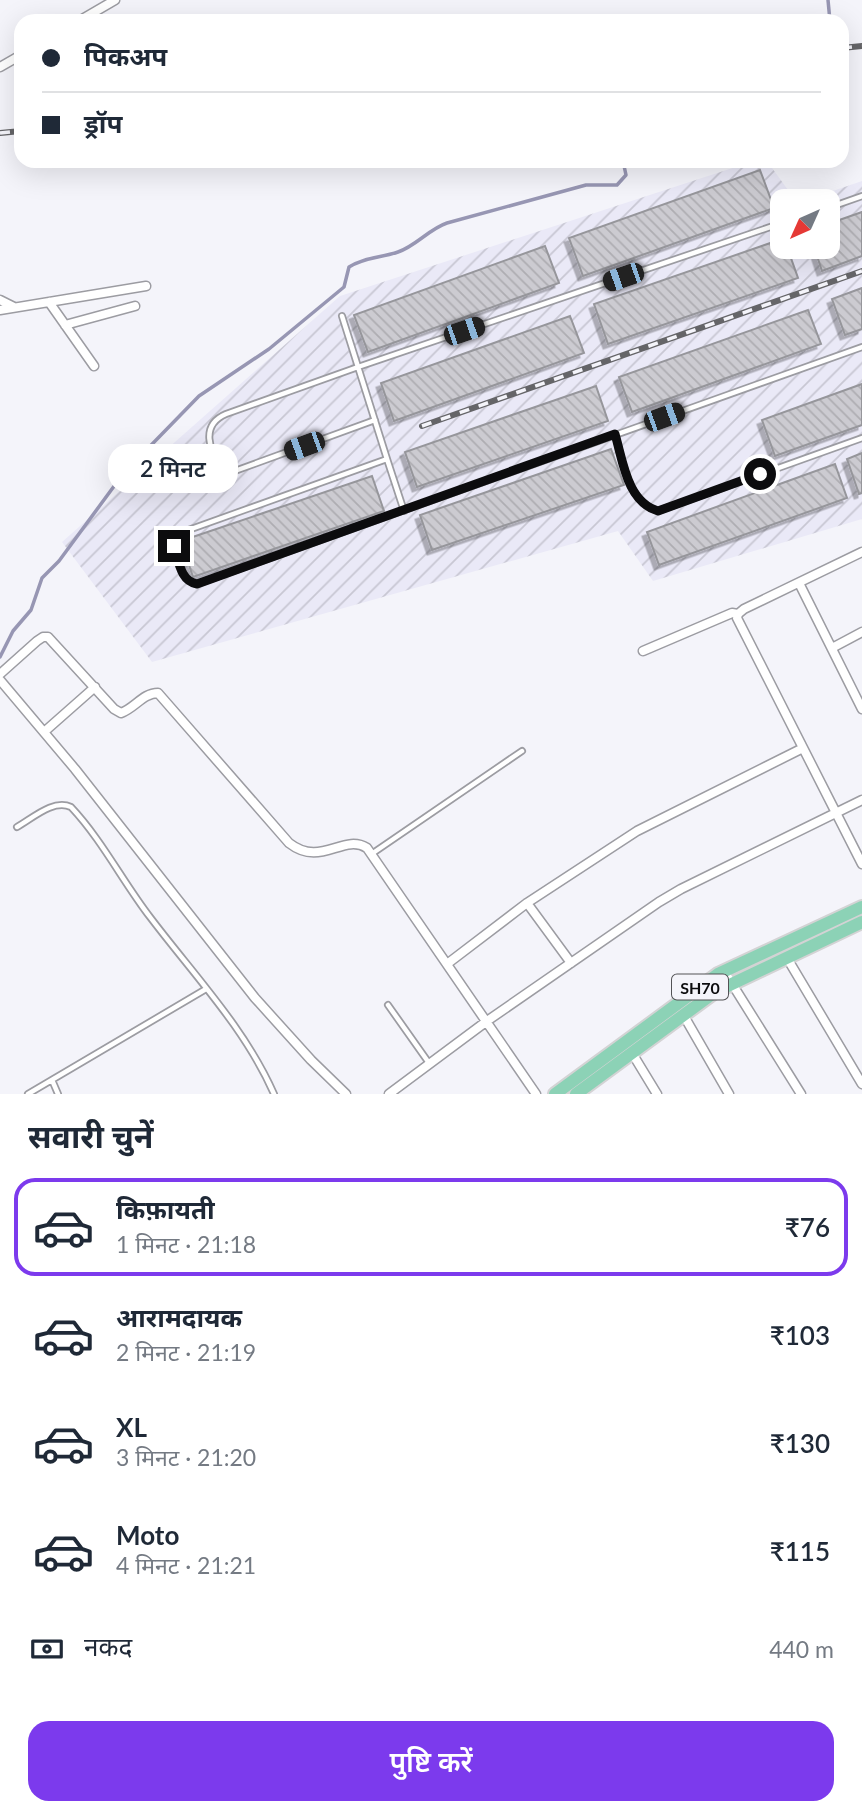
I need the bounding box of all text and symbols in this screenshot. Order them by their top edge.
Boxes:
text: पिकअप [84,40,167,72]
text: ड्रॉप [84,107,122,139]
north arrow [770,189,840,259]
map controls [770,189,840,259]
car [600,260,647,294]
car [441,314,488,348]
car [641,400,688,434]
car [281,429,328,463]
callout: 2 मिनट [109,444,239,494]
text: 2 मिनट [140,454,206,482]
route start [744,458,776,490]
route end [158,530,190,562]
road number: SH70 [672,974,728,1000]
text: सवारी चुनें [28,1116,154,1155]
text: किफ़ायती [116,1193,215,1225]
icon: car [32,1196,95,1259]
text: ₹76 [785,1211,830,1243]
text: 1 मिनट · 21:18 [116,1230,256,1258]
text: आरामदायक [116,1301,242,1333]
icon: car [32,1304,95,1367]
text: ₹103 [770,1319,830,1351]
text: 2 मिनट · 21:19 [116,1338,256,1366]
text: XL [116,1411,147,1443]
icon: car [32,1412,95,1475]
text: ₹130 [770,1427,830,1459]
text: 3 मिनट · 21:20 [116,1443,256,1471]
text: Moto [116,1519,179,1551]
icon: car [32,1520,95,1583]
text: ₹115 [770,1535,830,1567]
text: 4 मिनट · 21:21 [116,1551,256,1579]
icon: cash [28,1630,66,1668]
text: नकद [84,1630,132,1662]
text: 440 m [769,1635,834,1663]
button: पुष्टि करें [28,1721,834,1801]

